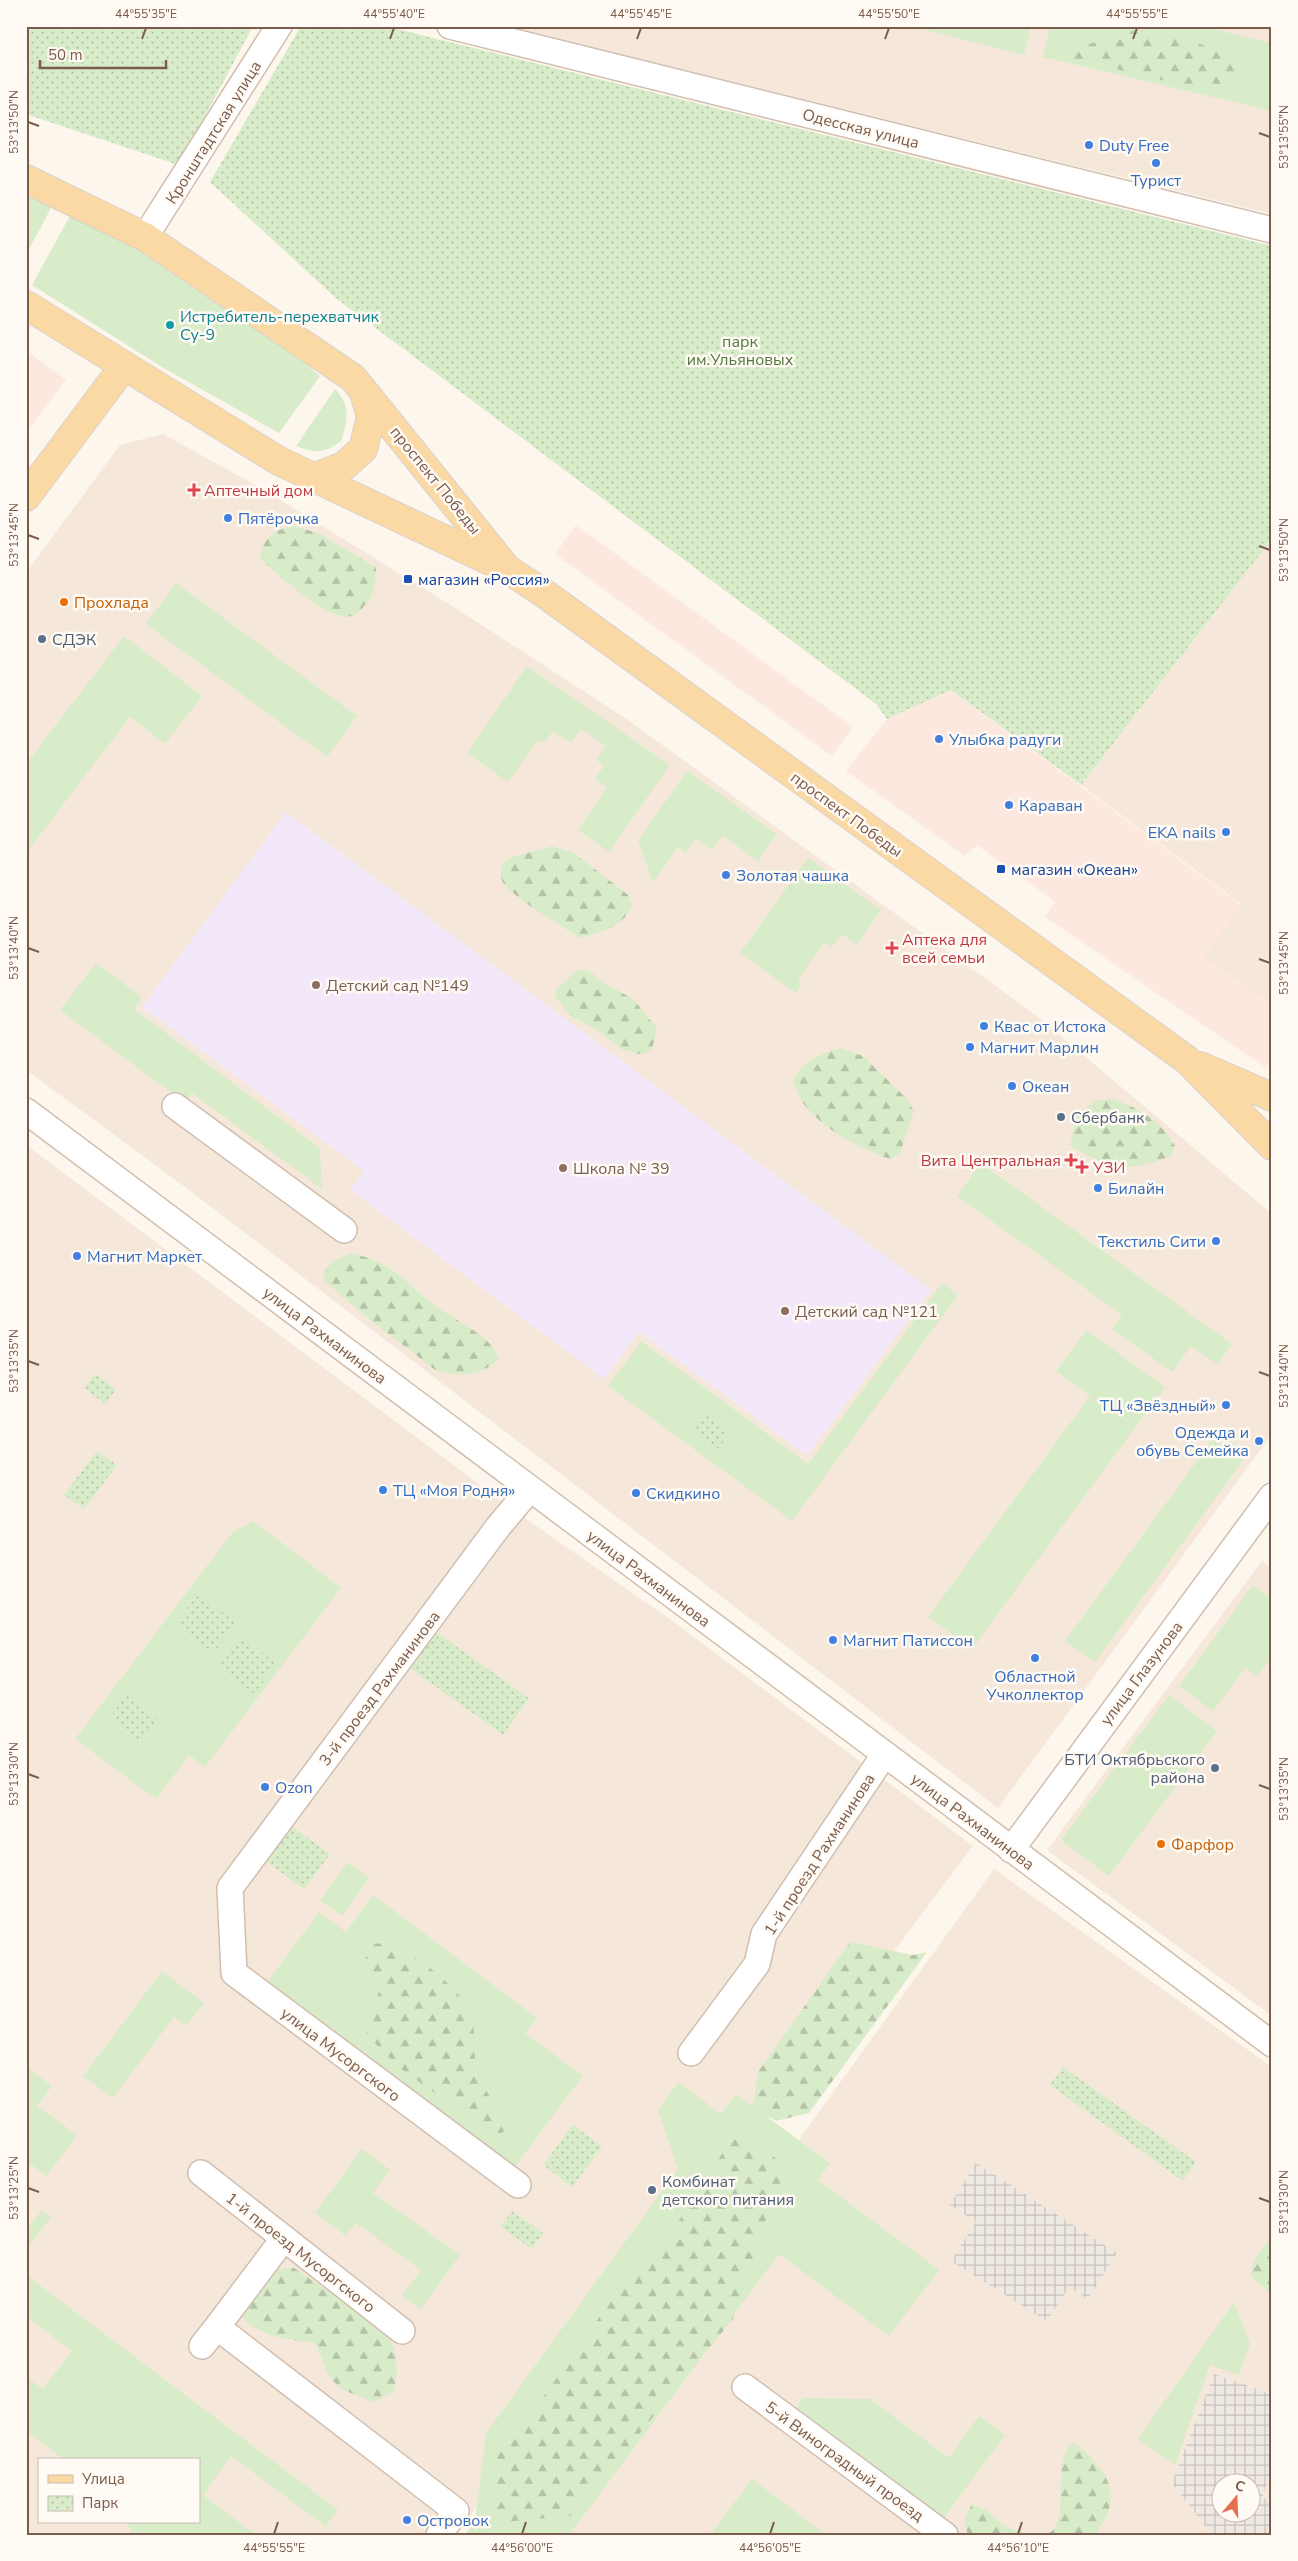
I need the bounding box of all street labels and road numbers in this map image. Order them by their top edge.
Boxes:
street label: Кронштадтская улица [161,57,267,208]
street label: Одесская улица [800,104,922,154]
street label: проспект Победы [385,422,486,539]
street label: проспект Победы [786,767,907,863]
street label: улица Рахманинова [258,1282,391,1390]
street label: улица Рахманинова [582,1525,715,1633]
street label: 3-й проезд Рахманинова [314,1607,445,1771]
street label: улица Глазунова [1095,1617,1188,1730]
street label: улица Рахманинова [906,1768,1039,1876]
street label: 1-й проезд Рахманинова [759,1769,881,1940]
street label: улица Мусоргского [276,2002,405,2107]
street label: 1-й проезд Мусоргского [221,2187,380,2318]
street label: 5-й Виноградный проезд [760,2397,929,2527]

